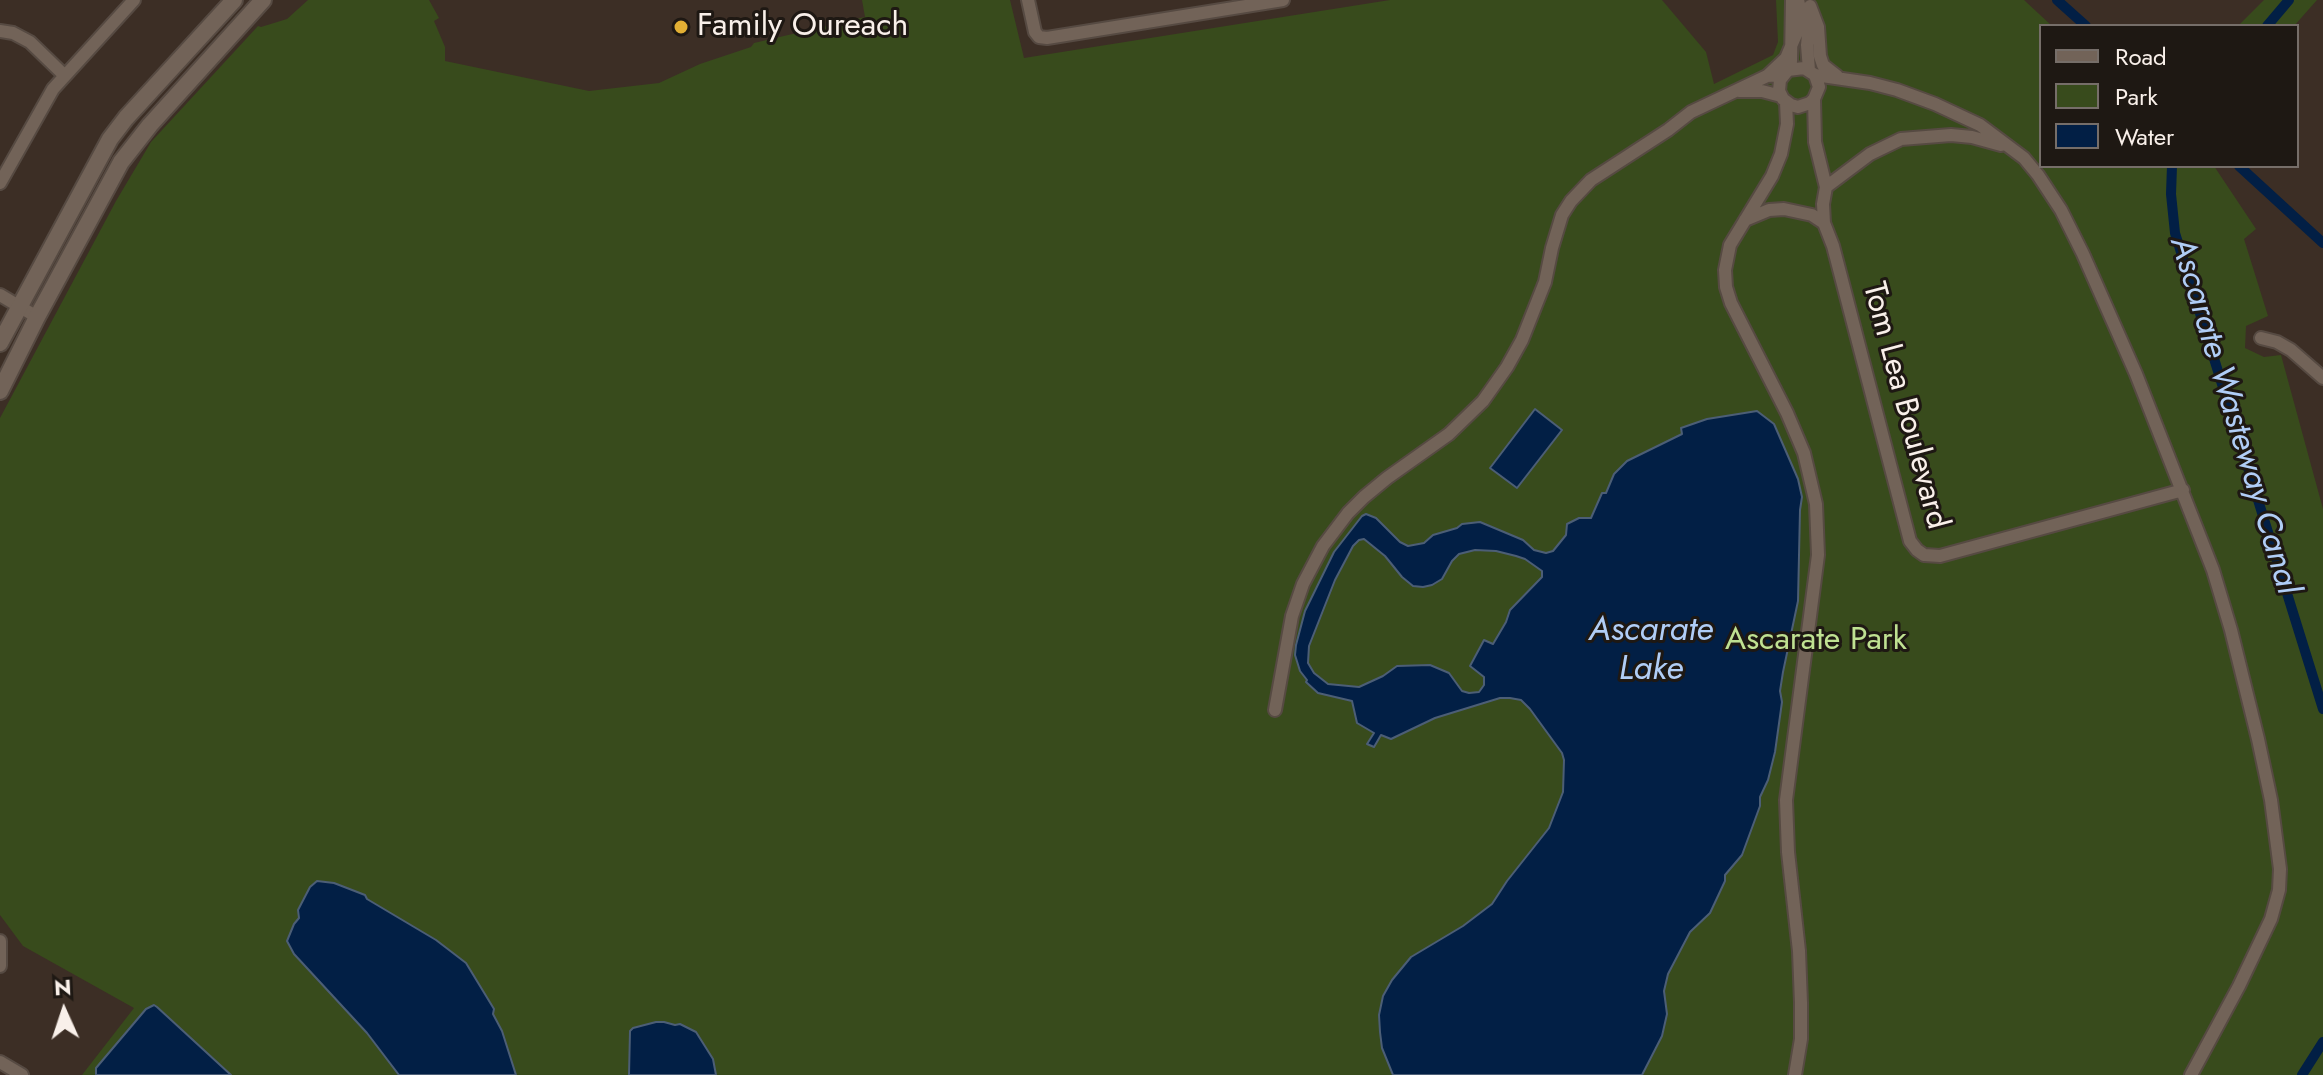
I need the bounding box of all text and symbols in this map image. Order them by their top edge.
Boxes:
place label: Family Oureach [697,8,908,46]
marker: Family Oureach [672,18,690,36]
legend [2039,24,2299,168]
text: Road [2115,39,2167,74]
text: Park [2115,79,2158,114]
text: Water [2115,119,2174,154]
water label: Ascarate Wasteway Canal [2159,232,2307,600]
street label: Tom Lea Boulevard [1853,278,1955,534]
water label: Ascarate Lake [1589,612,1713,692]
park label: Ascarate Park [1725,622,1907,660]
north arrow [24,971,104,1051]
text: N [53,971,72,1003]

